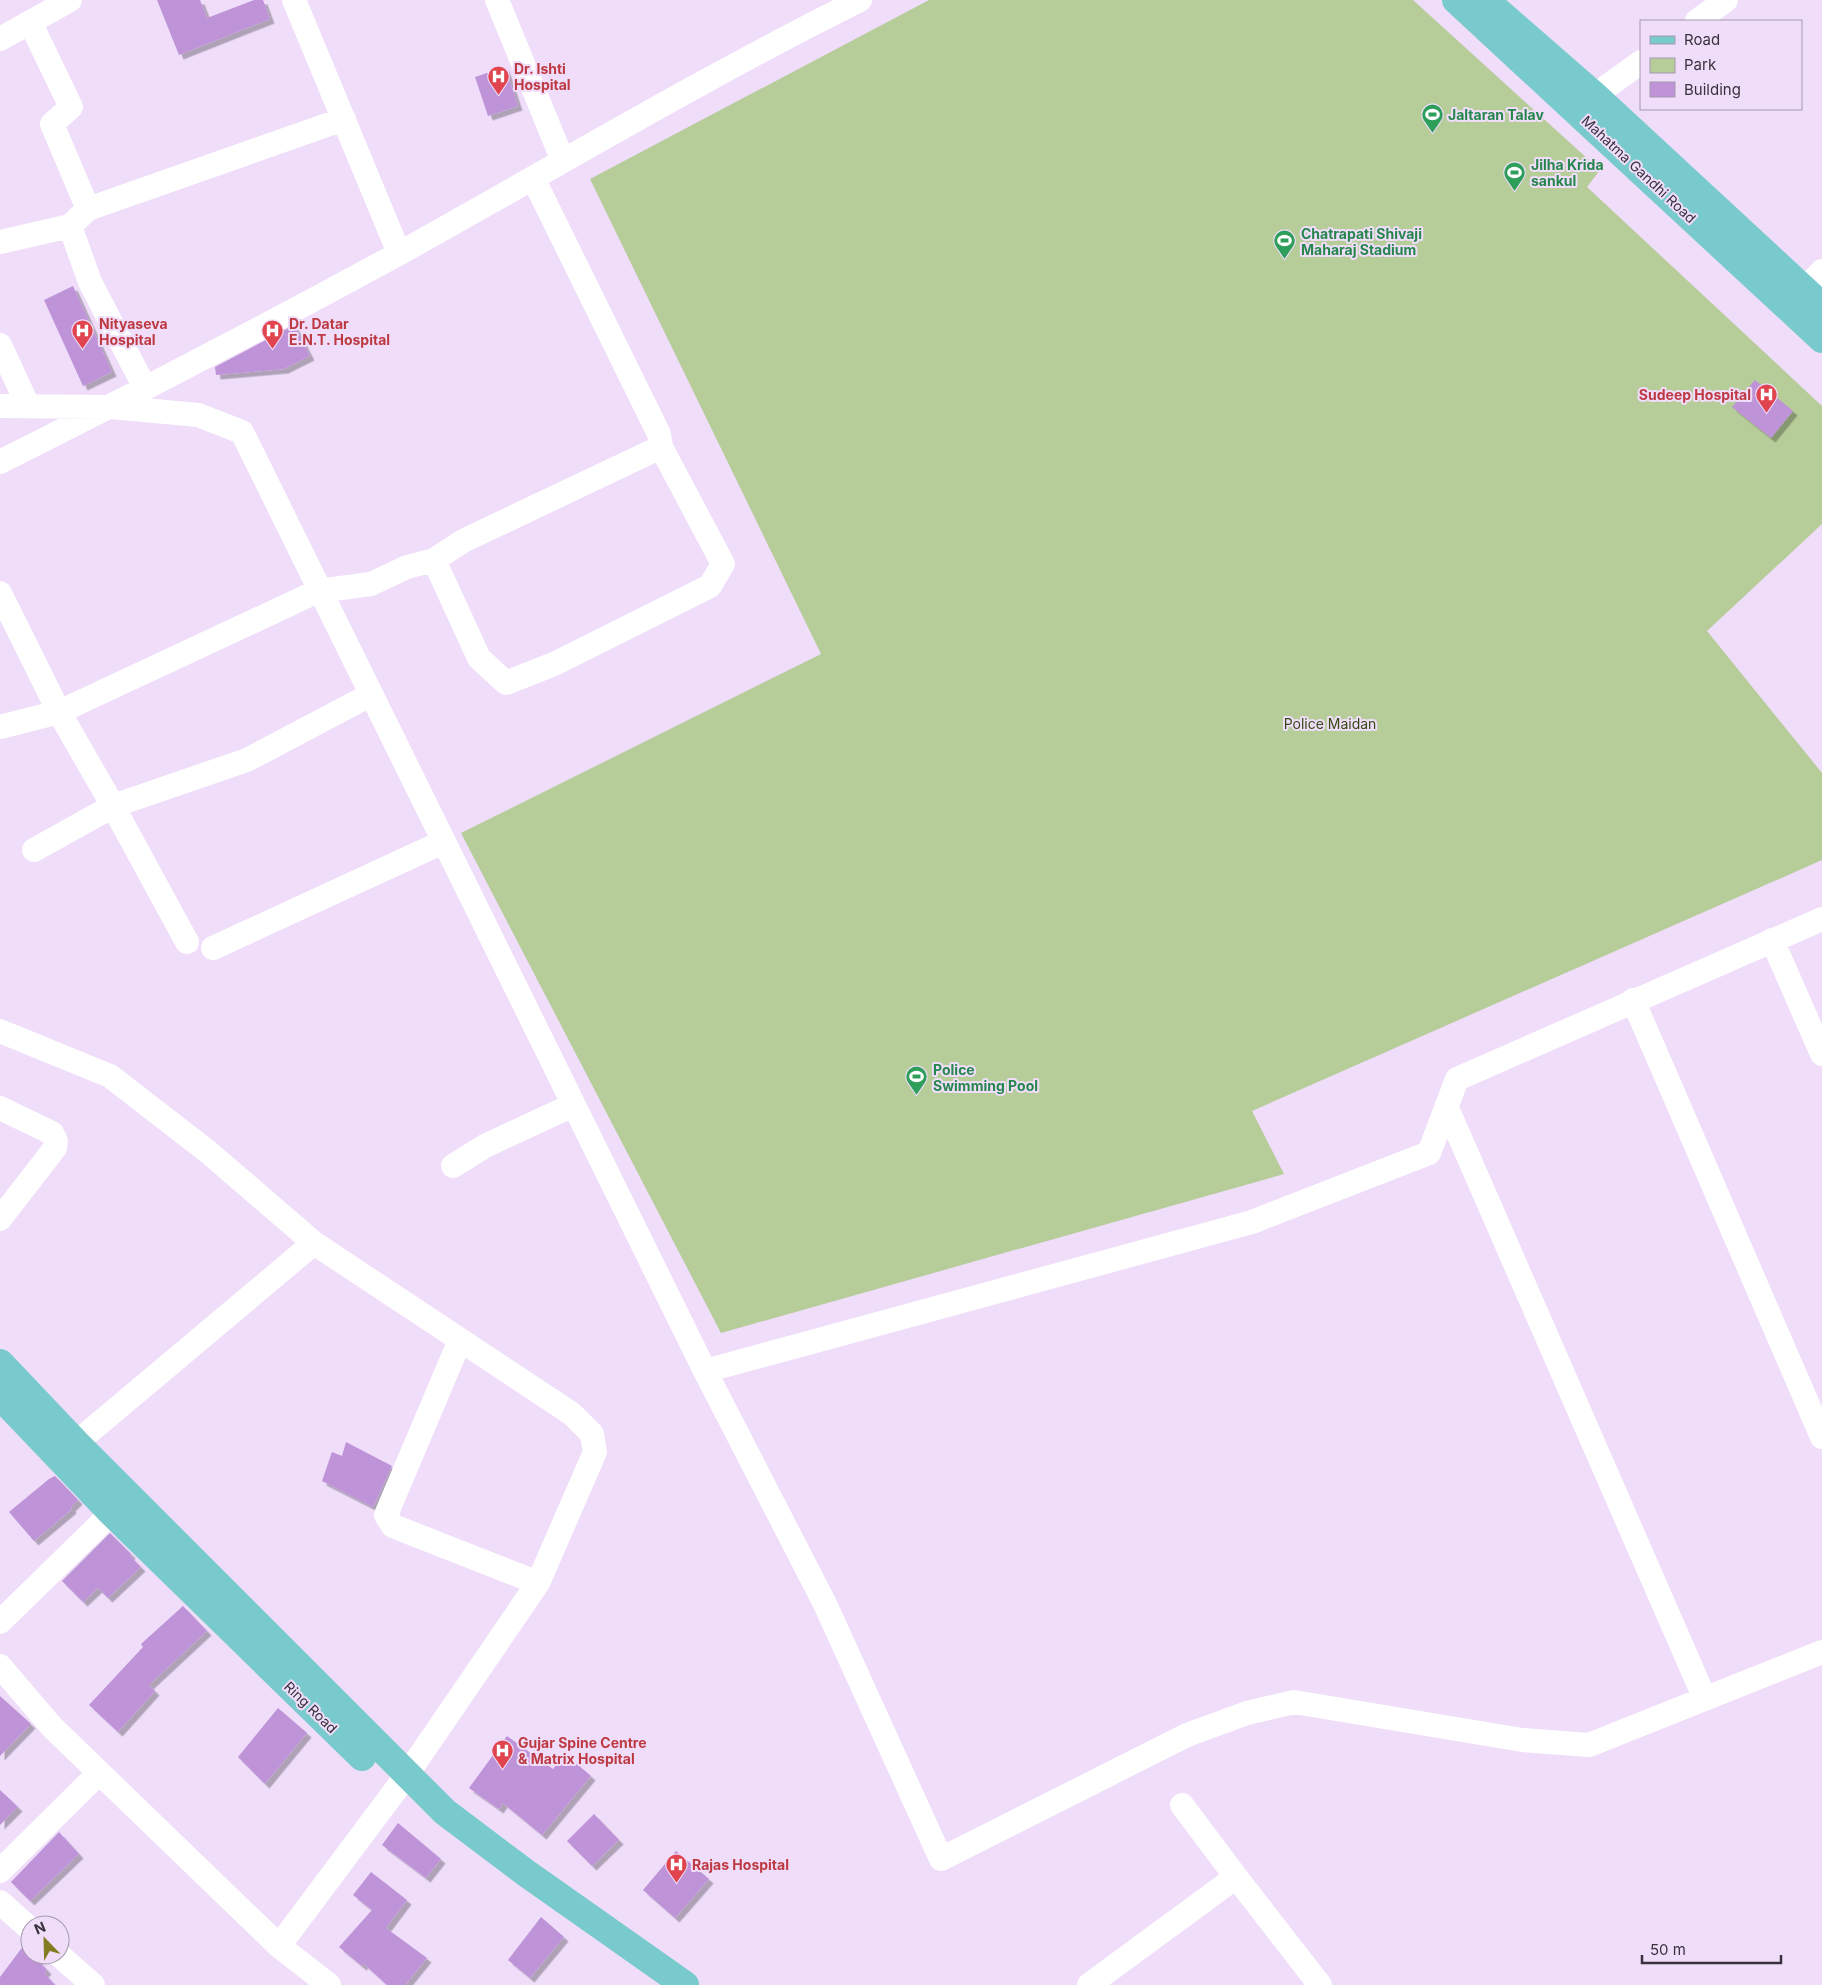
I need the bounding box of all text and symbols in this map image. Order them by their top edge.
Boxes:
legend [1640,20,1802,110]
text: Road [1684,30,1720,49]
text: Park [1684,55,1717,74]
place label: Dr. Ishti Hospital [514,60,571,93]
hospital icon: Dr. Ishti Hospital [486,64,510,95]
text: Building [1684,80,1741,99]
sports icon: Jaltaran Talav [1420,102,1444,133]
place label: Jaltaran Talav [1448,106,1544,123]
street label: Mahatma Gandhi Road [1578,112,1700,226]
place label: Jilha Krida sankul [1531,156,1604,189]
sports icon: Jilha Krida sankul [1503,160,1527,191]
place label: Chatrapati Shivaji Maharaj Stadium [1301,225,1422,258]
sports icon: Chatrapati Shivaji Maharaj Stadium [1273,229,1297,260]
place label: Nityaseva Hospital [99,315,168,348]
place label: Dr. Datar E.N.T. Hospital [289,315,390,348]
hospital icon: Nityaseva Hospital [71,319,95,350]
hospital icon: Dr. Datar E.N.T. Hospital [261,319,285,350]
hospital icon: Sudeep Hospital [1755,382,1779,413]
place label: Sudeep Hospital [1639,386,1751,403]
park label: Police Maidan [1284,715,1376,732]
place label: Police Swimming Pool [933,1061,1038,1094]
sports icon: Police Swimming Pool [905,1065,929,1096]
street label: Ring Road [281,1678,341,1736]
place label: Gujar Spine Centre & Matrix Hospital [518,1734,647,1767]
hospital icon: Gujar Spine Centre & Matrix Hospital [490,1738,514,1769]
hospital icon: Rajas Hospital [664,1852,688,1883]
place label: Rajas Hospital [692,1856,789,1873]
north arrow [20,1915,70,1965]
text: N [31,1918,48,1937]
scale bar [1642,1932,1781,1964]
text: 50 m [1650,1940,1686,1959]

